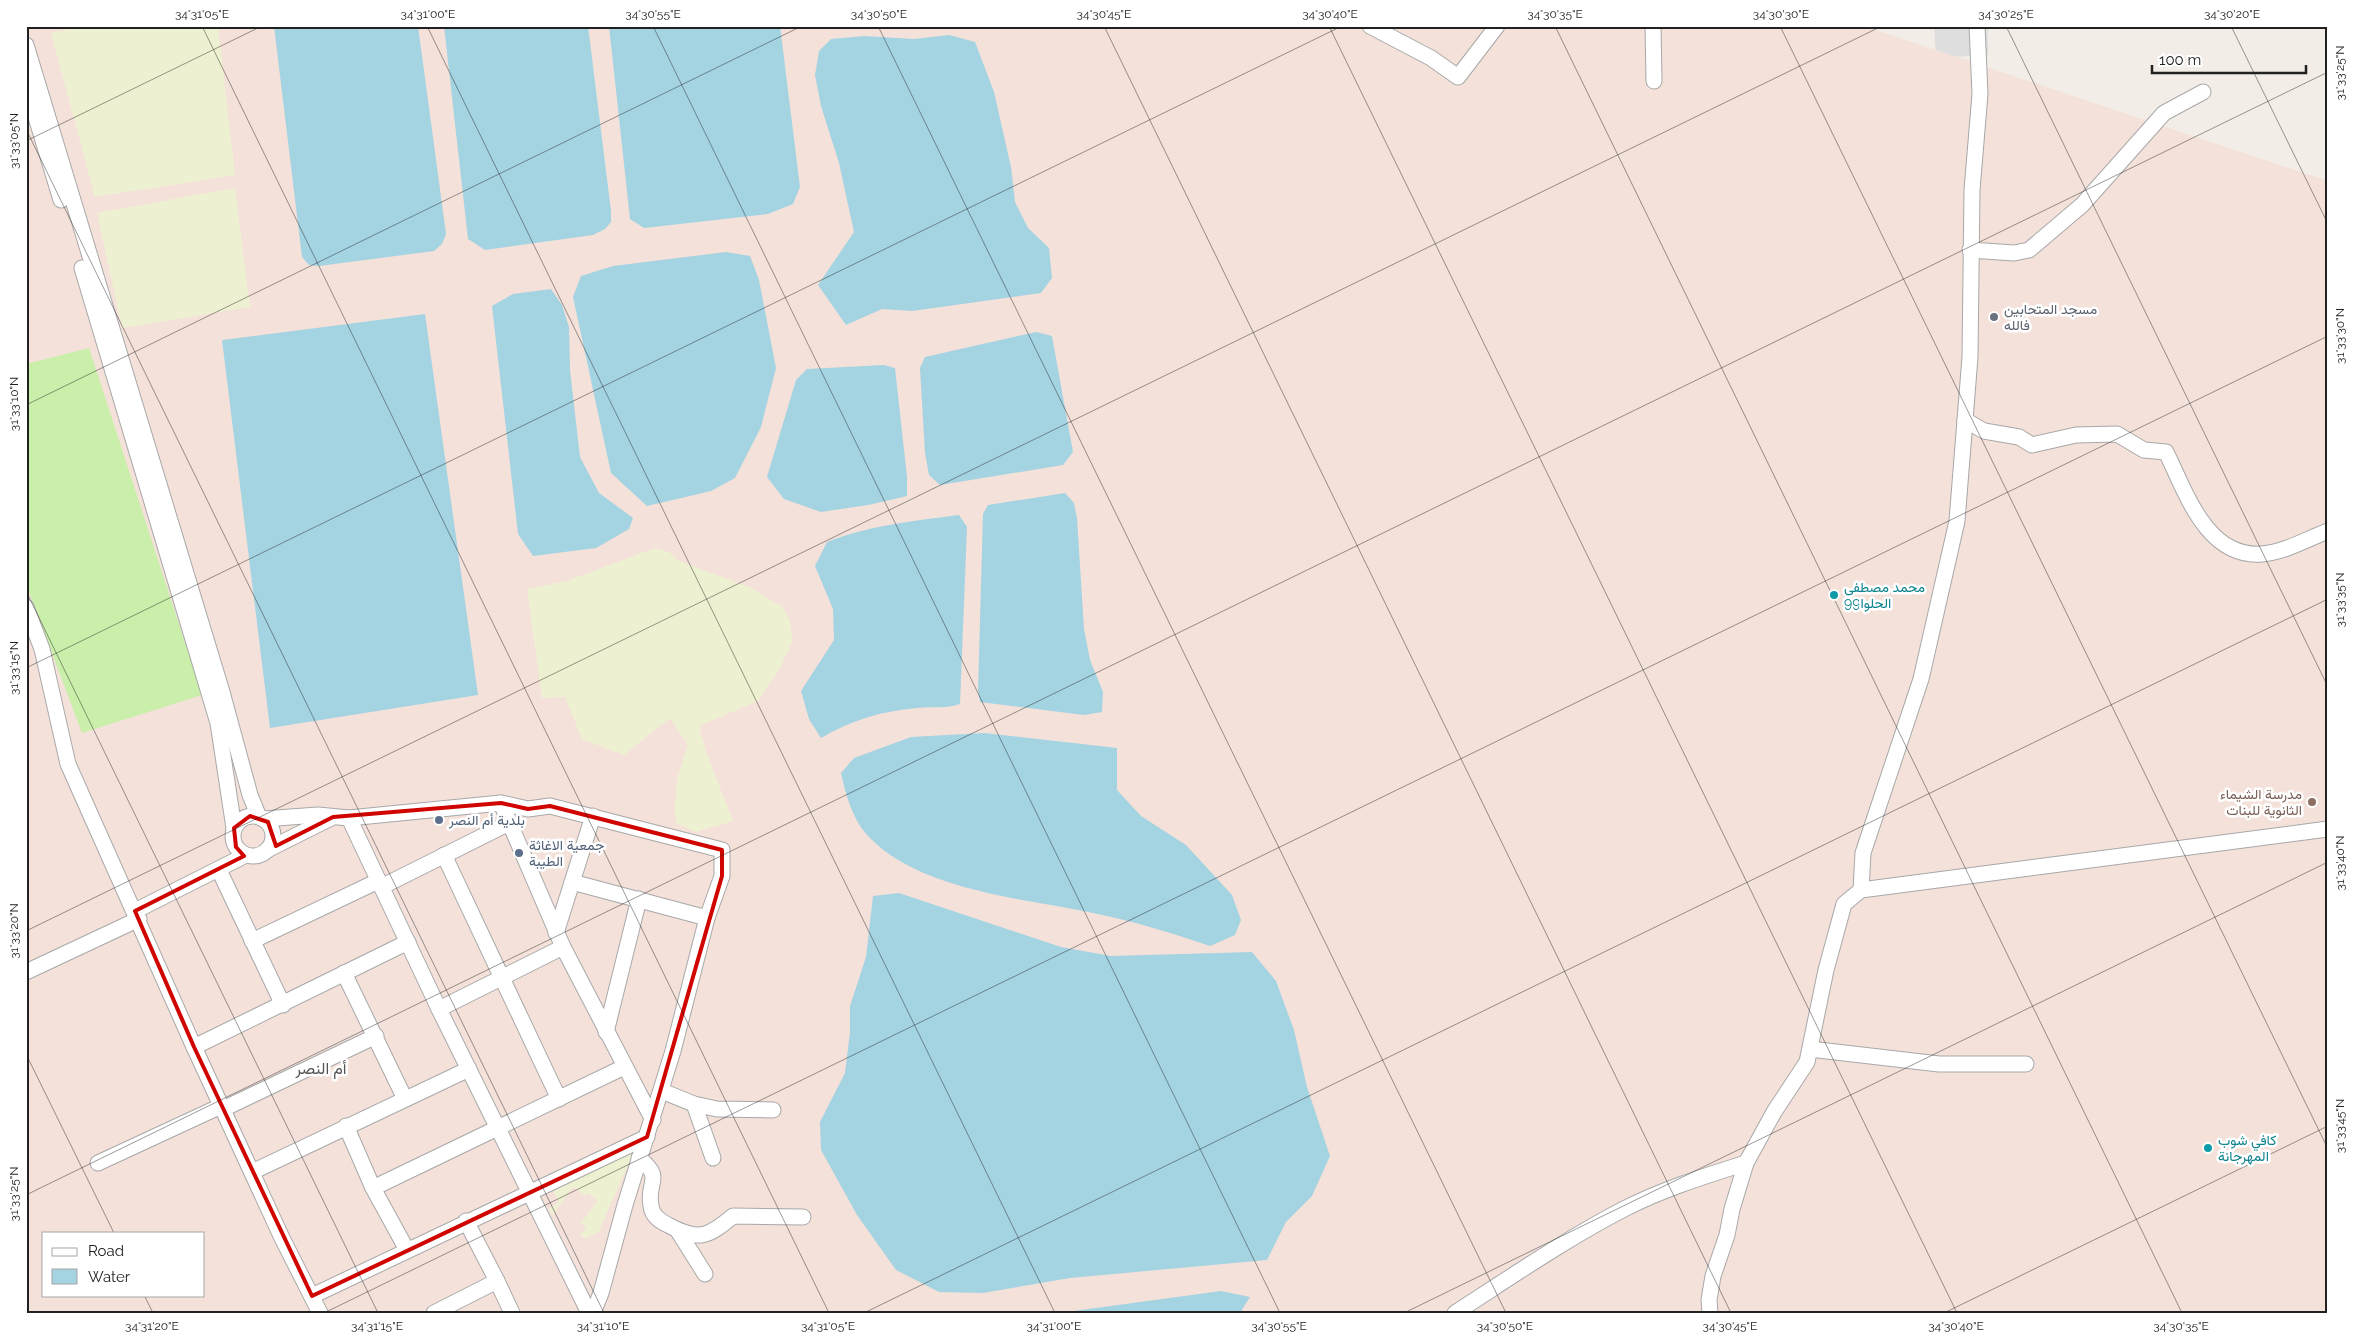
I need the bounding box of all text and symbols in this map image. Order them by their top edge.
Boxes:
text: 34°31'05"E [175,7,229,21]
text: 34°31'00"E [401,7,455,21]
text: 34°30'55"E [625,7,681,21]
text: 34°30'50"E [851,7,907,21]
text: 34°30'45"E [1077,7,1131,21]
text: 34°30'40"E [1302,7,1358,21]
text: 34°30'35"E [1527,7,1583,21]
text: 34°30'30"E [1753,7,1809,21]
text: 34°30'25"E [1978,7,2034,21]
text: 34°30'20"E [2204,7,2260,21]
scale bar [2152,42,2305,74]
text: 31°33'25"N [2333,46,2347,100]
text: 100 m [2159,51,2201,69]
text: 31°33'05"N [7,113,21,169]
place label: مسجد المتحابين فالله [2004,301,2097,333]
text: 31°33'30"N [2333,308,2347,364]
marker: مسجد المتحابين فالله [1988,311,2000,323]
text: 31°33'10"N [7,377,21,431]
text: 31°33'35"N [2333,572,2347,628]
place label: محمد مصطفى الحلوا99 [1844,579,1925,612]
marker: محمد مصطفى الحلوا99 [1828,589,1840,601]
text: 31°33'15"N [7,641,21,695]
place label: مدرسة الشيماء الثانوية للبنات [2220,786,2302,819]
marker: مدرسة الشيماء الثانوية للبنات [2306,796,2318,808]
place label: بلدية أم النصر [448,812,525,829]
marker: بلدية أم النصر [433,814,445,826]
text: 31°33'40"N [2333,835,2347,891]
place label: جمعية الاغاثة الطيبة [529,837,604,870]
marker: جمعية الاغاثة الطيبة [513,847,525,859]
text: 31°33'20"N [7,903,21,959]
district label: أم النصر [295,1059,347,1079]
text: 31°33'45"N [2333,1099,2347,1153]
place label: كافي شوب المهرجانة [2218,1132,2276,1165]
marker: كافي شوب المهرجانة [2202,1142,2214,1154]
text: 31°33'25"N [7,1167,21,1221]
legend [42,1232,205,1296]
text: Road [88,1242,124,1260]
text: Water [88,1268,131,1286]
text: 34°31'20"E [125,1319,179,1333]
text: 34°31'15"E [351,1319,403,1333]
text: 34°31'10"E [577,1319,629,1333]
text: 34°31'05"E [801,1319,855,1333]
text: 34°31'00"E [1027,1319,1081,1333]
text: 34°30'55"E [1251,1319,1307,1333]
text: 34°30'50"E [1477,1319,1533,1333]
text: 34°30'45"E [1703,1319,1757,1333]
text: 34°30'40"E [1928,1319,1984,1333]
text: 34°30'35"E [2153,1319,2209,1333]

